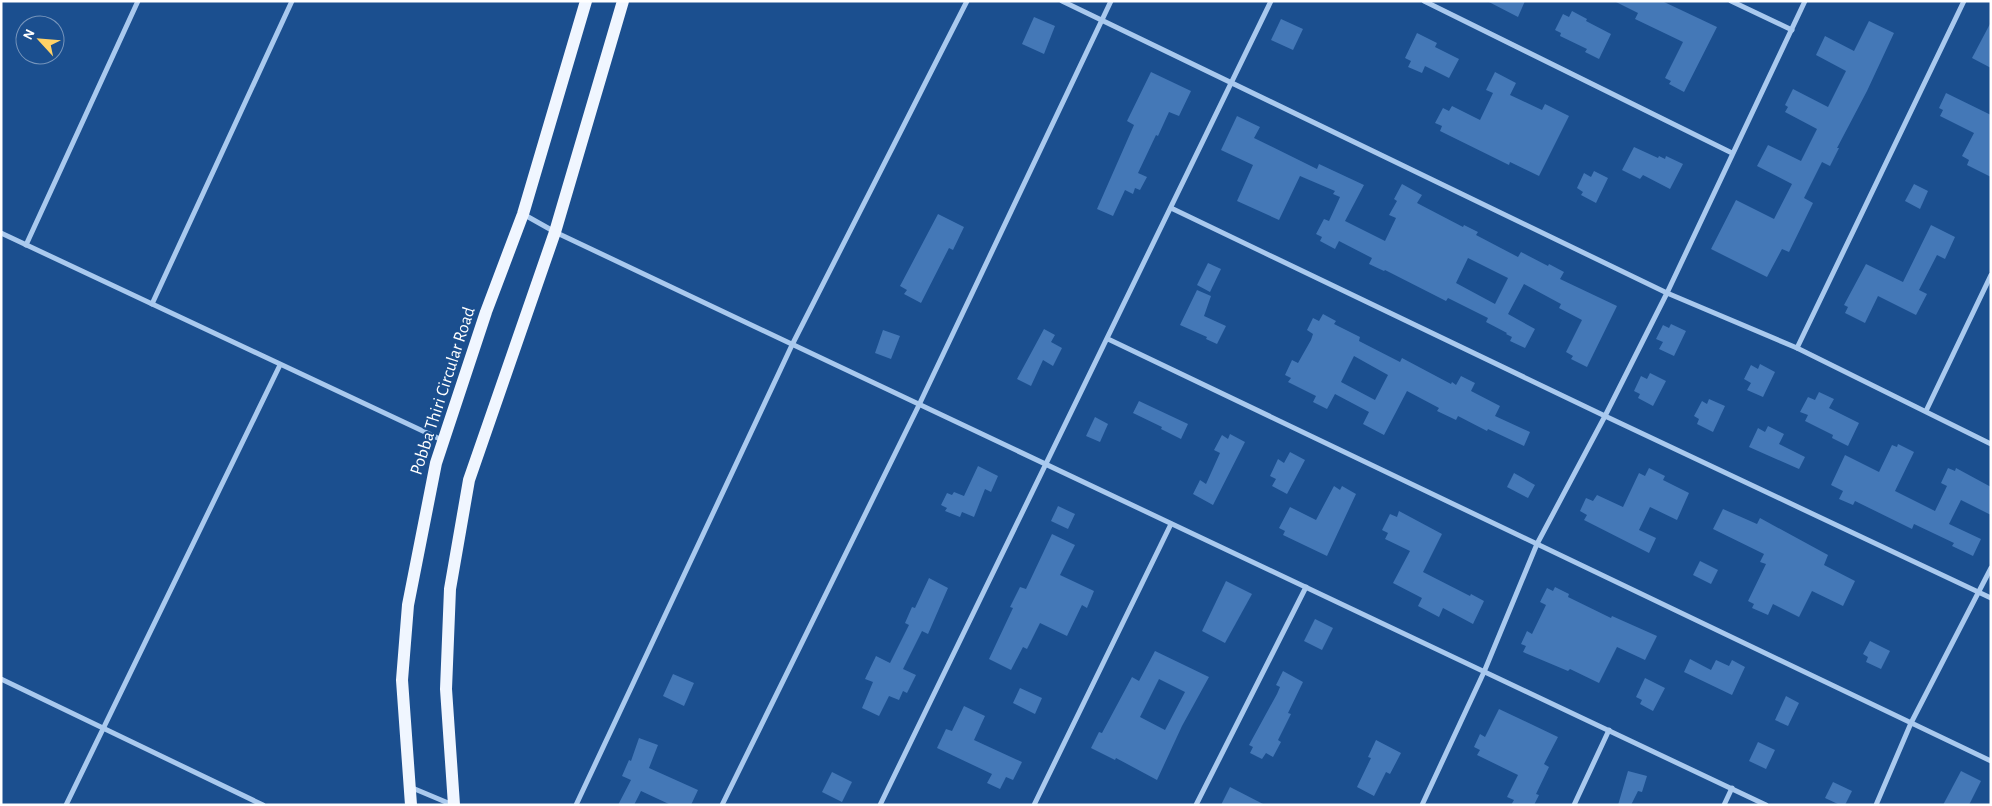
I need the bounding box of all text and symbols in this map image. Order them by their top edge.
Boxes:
north arrow [15,15,65,65]
text: N [21,27,38,42]
street label: Pobba Thiri Circular Road [407,305,479,477]

